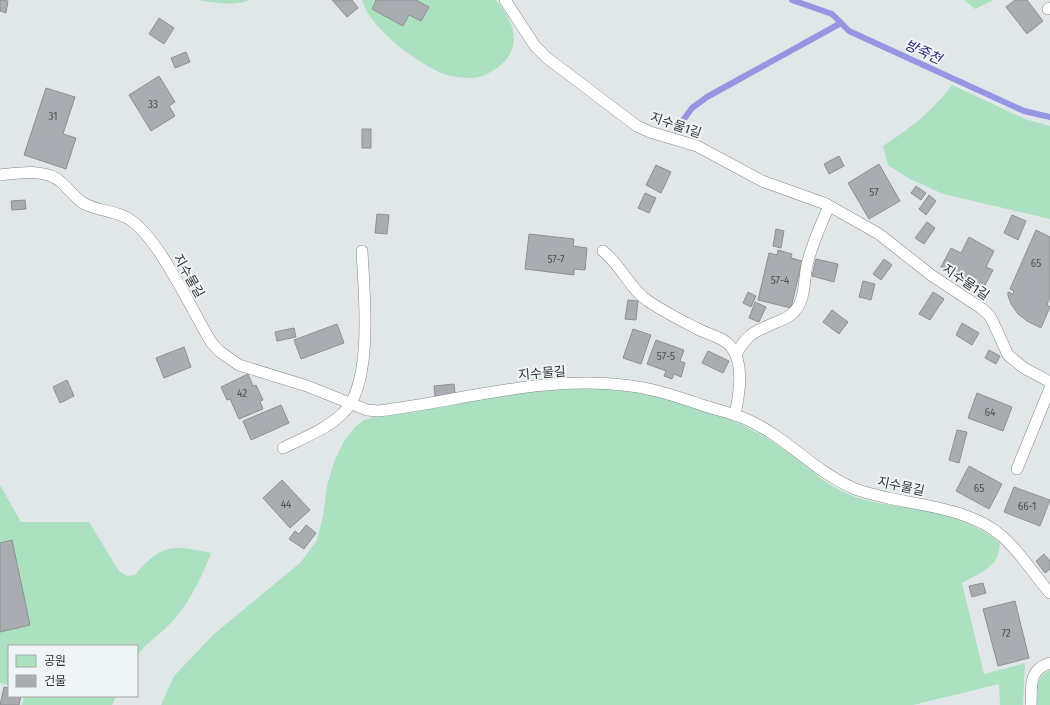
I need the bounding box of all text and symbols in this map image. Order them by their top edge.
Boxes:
water label: 방죽천 [902,36,945,68]
house number: 33 [148,98,158,111]
street label: 지수물1길 [649,109,703,141]
house number: 31 [49,110,58,123]
house number: 57 [869,186,879,199]
street label: 지수물길 [171,252,207,300]
house number: 57-7 [547,253,565,266]
house number: 65 [1031,257,1041,270]
street label: 지수물1길 [940,261,992,303]
house number: 57-4 [771,274,790,287]
house number: 57-5 [657,350,675,363]
street label: 지수물길 [518,363,566,383]
house number: 42 [237,387,247,400]
house number: 64 [985,406,996,419]
street label: 지수물길 [876,474,926,498]
house number: 65 [974,482,984,495]
house number: 44 [281,498,292,511]
house number: 66-1 [1018,500,1036,513]
house number: 72 [1001,627,1011,640]
legend [8,645,138,697]
text: 공원 [44,654,66,668]
text: 건물 [44,674,66,688]

